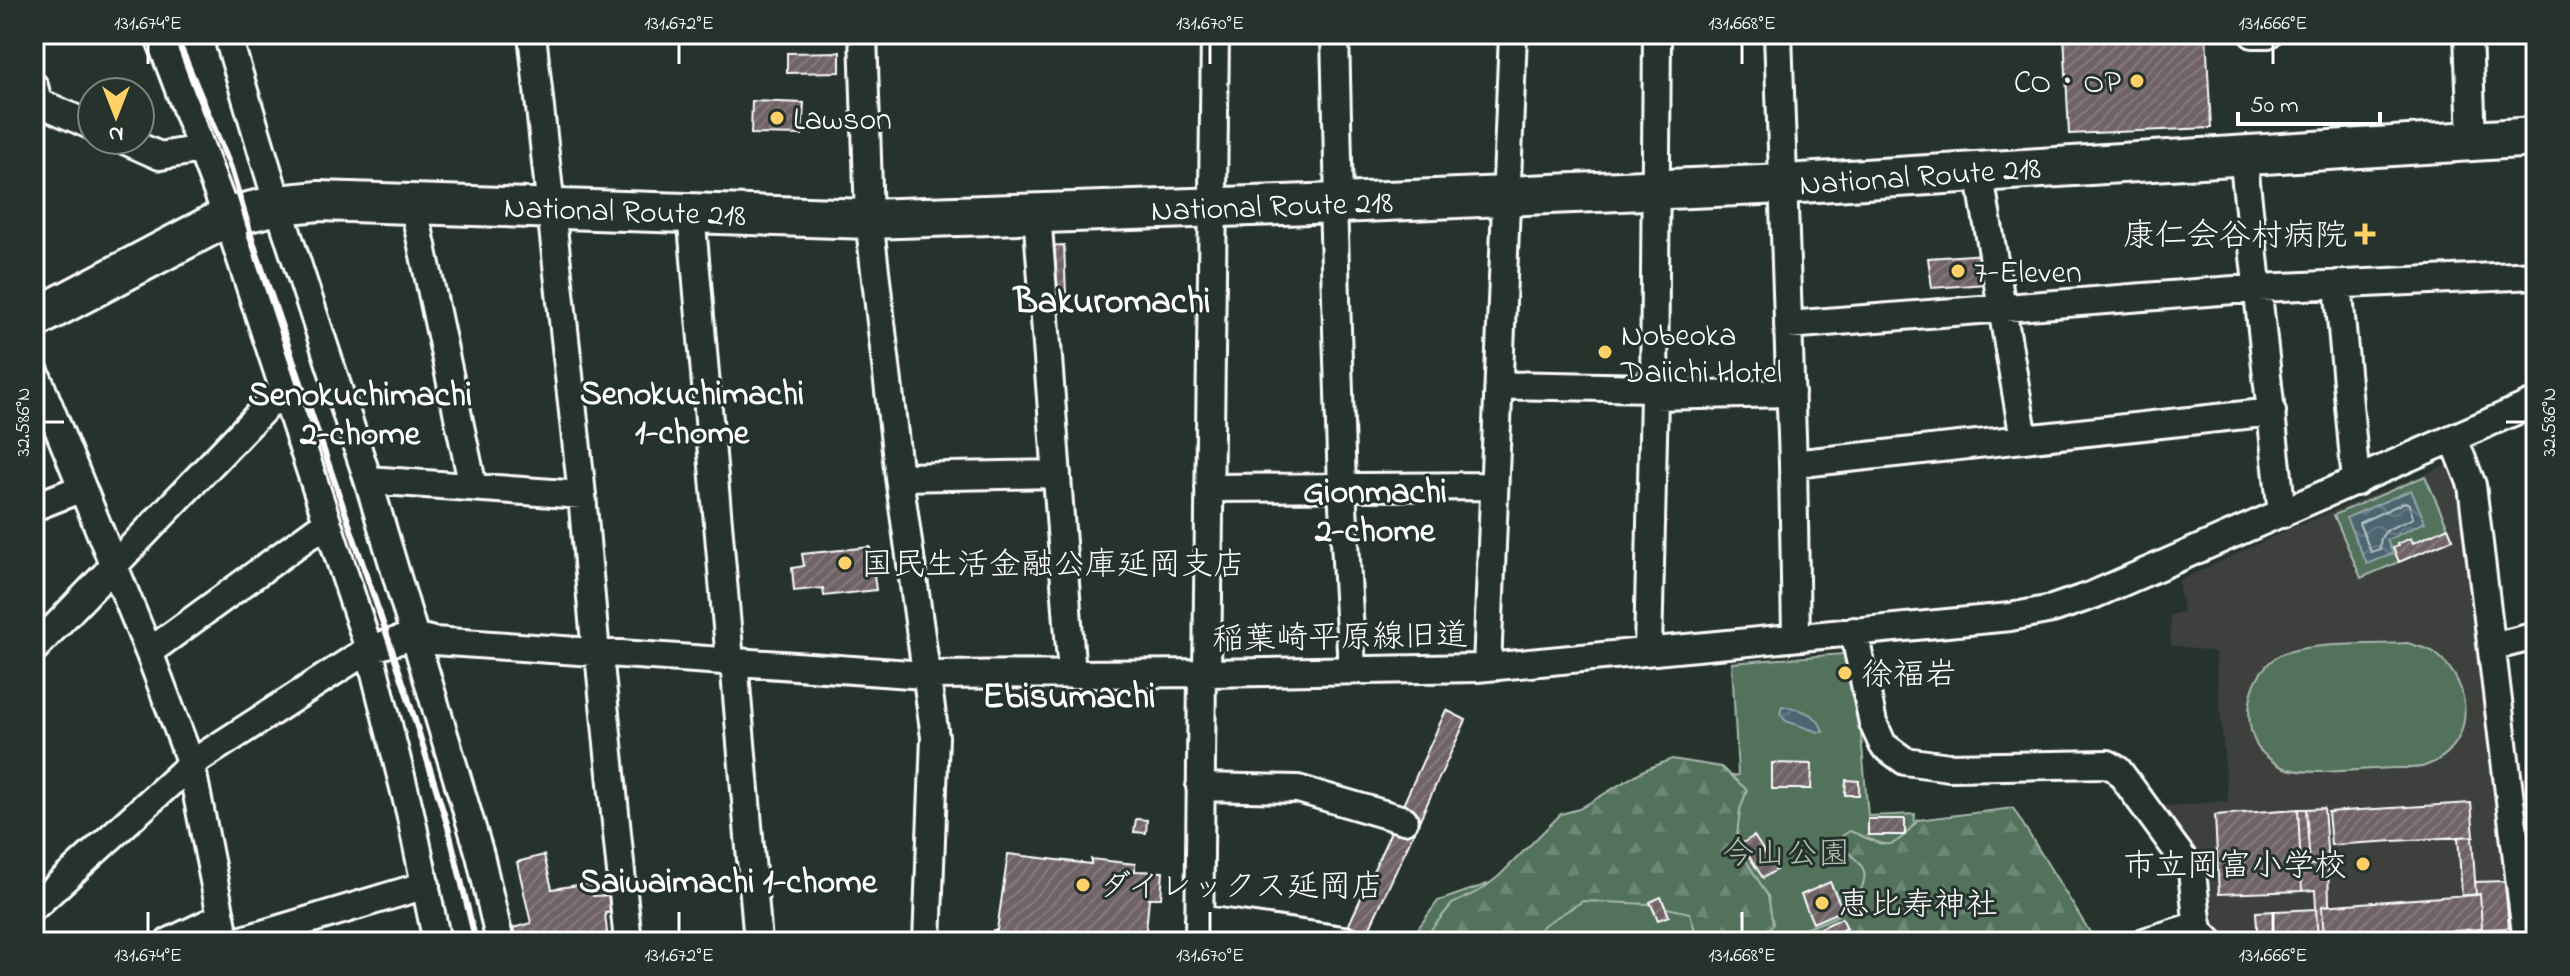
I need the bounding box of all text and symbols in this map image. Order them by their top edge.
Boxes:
text: 131.674°E [114,10,182,39]
text: 131.672°E [644,10,714,39]
text: 131.670°E [1176,10,1244,39]
text: 131.668°E [1708,10,1776,39]
text: 131.666°E [2239,10,2307,39]
place label: CO・OP [2014,61,2121,108]
marker: CO・OP [2128,72,2146,90]
north arrow [76,76,156,156]
scale bar [2238,76,2380,126]
text: 50 m [2250,89,2299,124]
place label: Lawson [793,98,892,145]
marker: Lawson [768,109,786,127]
text: N [109,117,123,149]
street label: National Route 218 [1798,147,2043,210]
street label: National Route 218 [1150,181,1394,236]
street label: National Route 218 [503,186,747,241]
place label: 康仁会谷村病院 [2123,214,2347,261]
marker: 康仁会谷村病院 [2354,223,2376,245]
place label: 7-Eleven [1974,251,2082,298]
marker: 7-Eleven [1949,262,1967,280]
district label: Bakuromachi [1012,277,1210,330]
place label: Nobeoka Daiichi Hotel [1620,314,1782,398]
marker: Nobeoka Daiichi Hotel [1596,343,1614,361]
district label: Senokuchimachi 1-chome [580,371,804,460]
district label: Senokuchimachi 2-chome [248,372,472,461]
text: 32.586°N [10,388,39,456]
text: 32.586°N [2536,388,2565,456]
district label: Gionmachi 2-chome [1303,469,1447,558]
place label: 国民生活金融公庫延岡支店 [861,543,1245,590]
marker: 国民生活金融公庫延岡支店 [836,554,854,572]
street label: 稲葉崎平原線旧道 [1212,614,1468,665]
place label: 徐福岩 [1861,653,1957,700]
marker: 徐福岩 [1836,664,1854,682]
district label: Ebisumachi [982,672,1156,725]
park label: 今山公園 [1722,832,1850,879]
place label: 市立岡富小学校 [2123,844,2347,891]
marker: 市立岡富小学校 [2354,855,2372,873]
district label: Saiwaimachi 1-chome [579,859,878,909]
place label: ダイレックス延岡店 [1099,865,1383,912]
marker: ダイレックス延岡店 [1074,876,1092,894]
place label: 恵比寿神社 [1838,883,1998,930]
marker: 恵比寿神社 [1813,894,1831,912]
text: 131.674°E [114,942,182,971]
text: 131.672°E [644,942,714,971]
text: 131.670°E [1176,942,1244,971]
text: 131.668°E [1708,942,1776,971]
text: 131.666°E [2239,942,2307,971]

